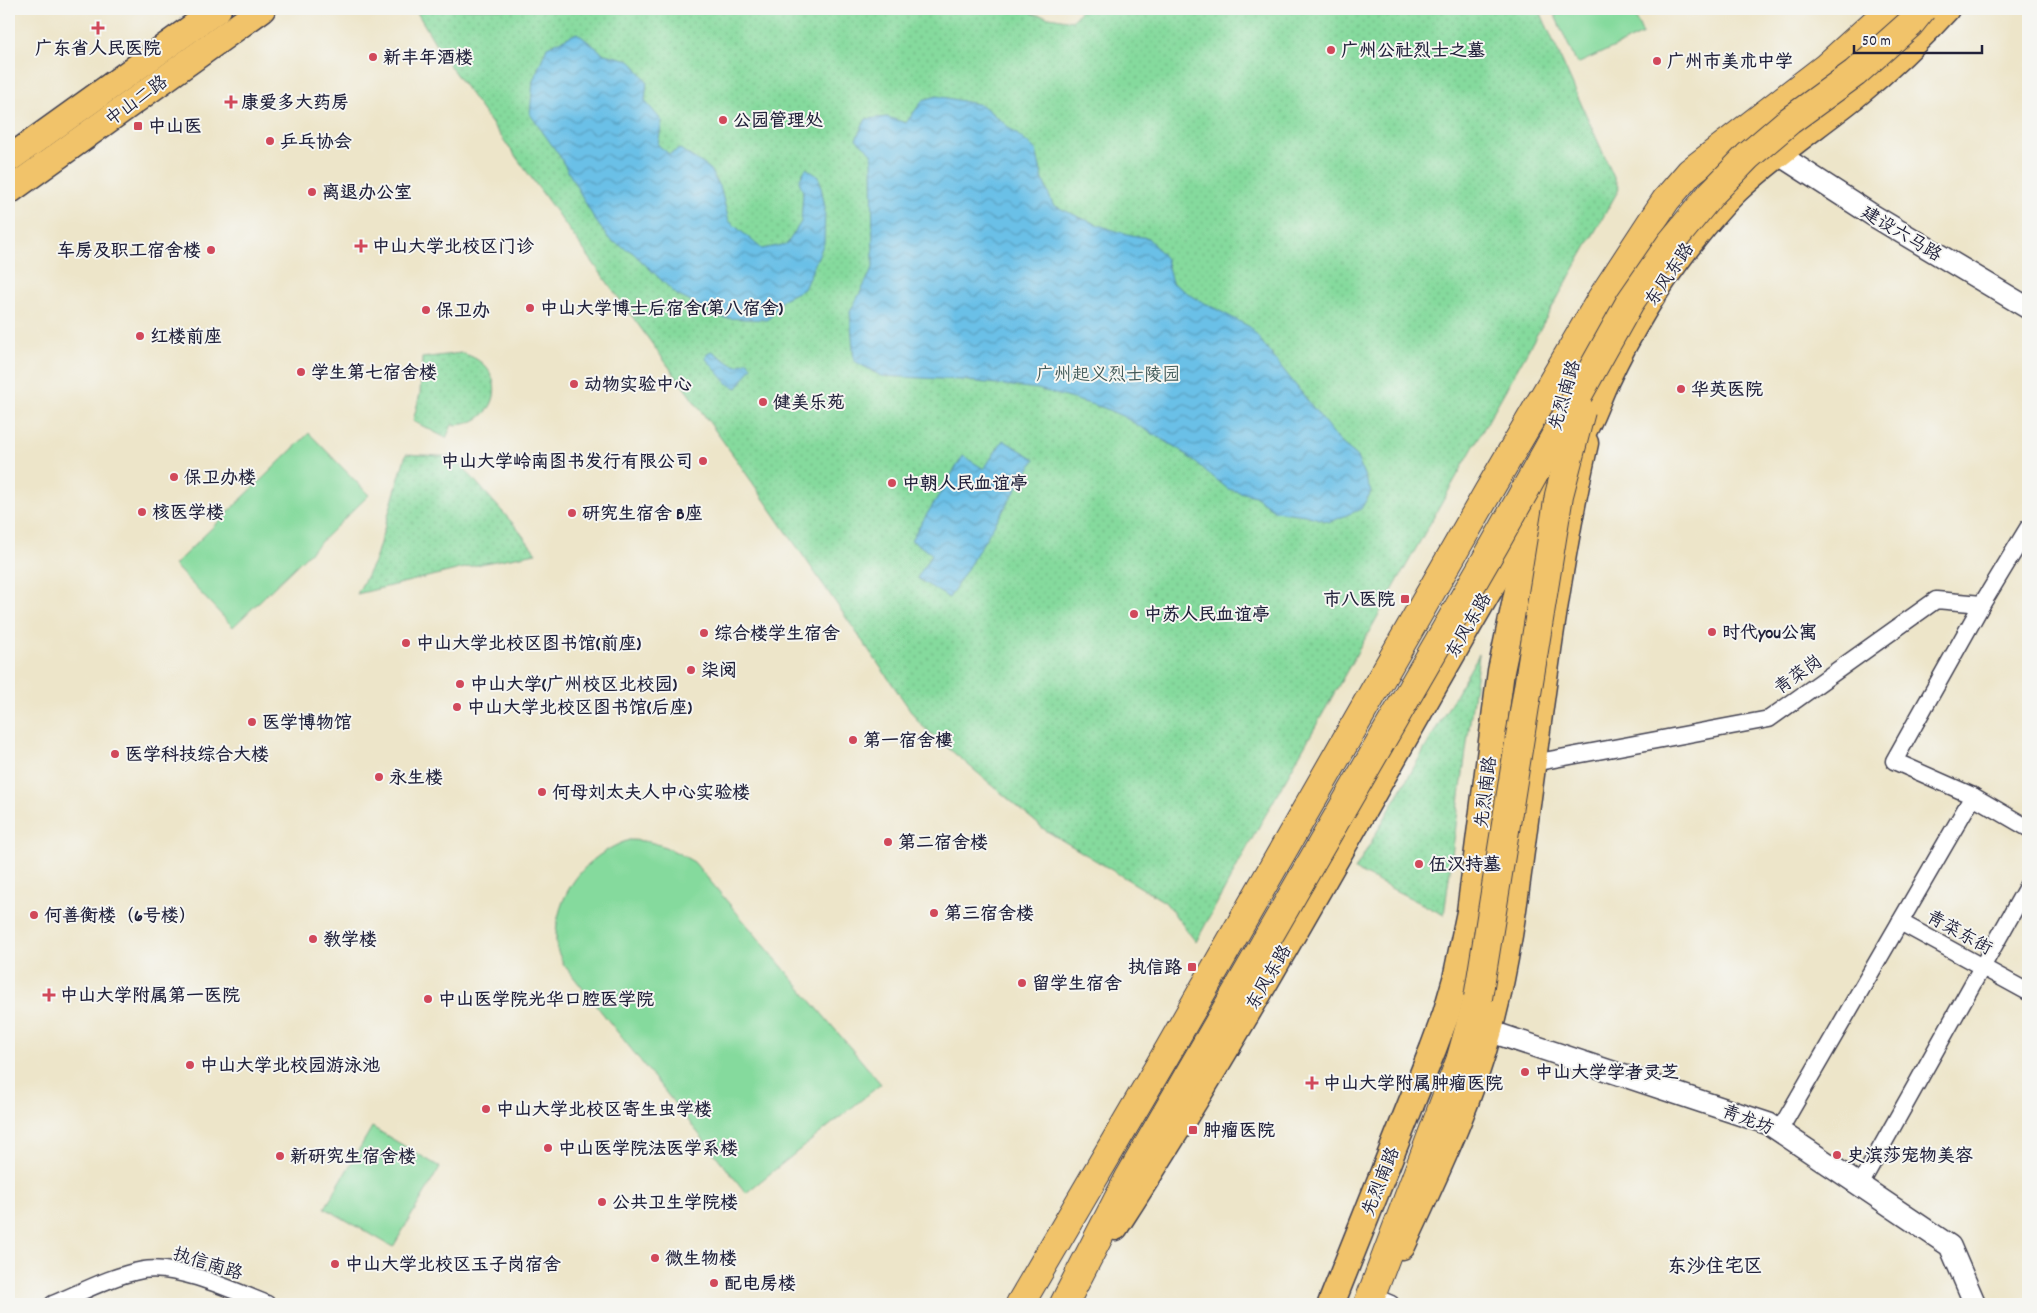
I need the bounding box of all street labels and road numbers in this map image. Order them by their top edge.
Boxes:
street label: 中山二路 [101,71,174,133]
street label: 建设六马路 [1856,201,1946,269]
street label: 东风东路 [1641,239,1702,312]
street label: 先烈南路 [1544,358,1588,434]
street label: 东风东路 [1441,589,1499,664]
street label: 青菜岗 [1770,650,1829,702]
street label: 先烈南路 [1471,755,1504,830]
street label: 青菜东街 [1921,906,1996,963]
street label: 东风东路 [1241,941,1299,1016]
street label: 青龙坊 [1717,1100,1777,1143]
street label: 先烈南路 [1357,1144,1407,1220]
street label: 执信南路 [169,1243,245,1288]

